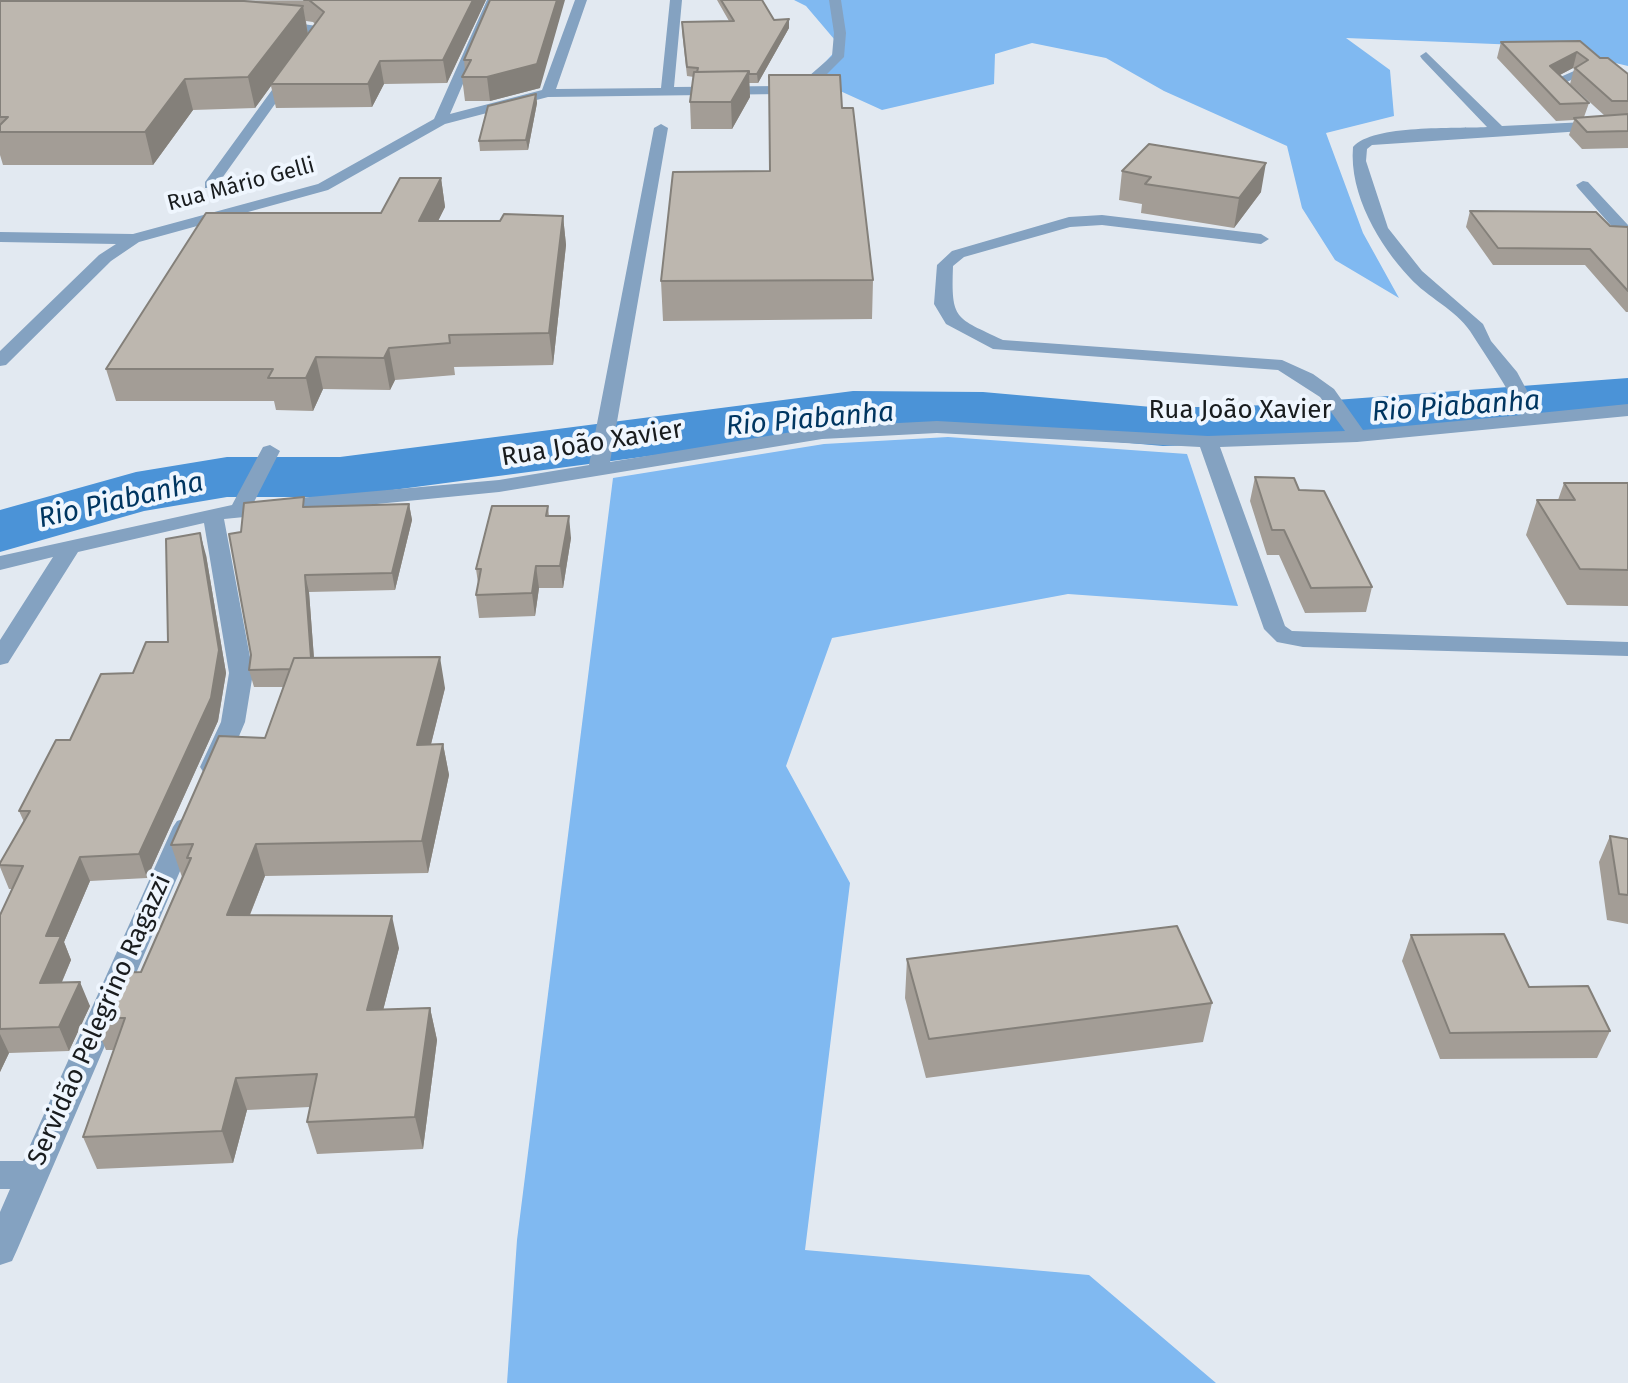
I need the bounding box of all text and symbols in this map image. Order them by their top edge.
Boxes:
street label: Rua Mário Gelli [164,153,318,217]
water label: Rio Piabanha [1371,384,1541,430]
street label: Rua João Xavier [1149,395,1331,427]
water label: Rio Piabanha [725,396,895,444]
street label: Rua João Xavier [499,414,685,474]
water label: Rio Piabanha [35,466,207,536]
street label: Servidão Pelegrino Ragazzi [22,870,178,1170]

